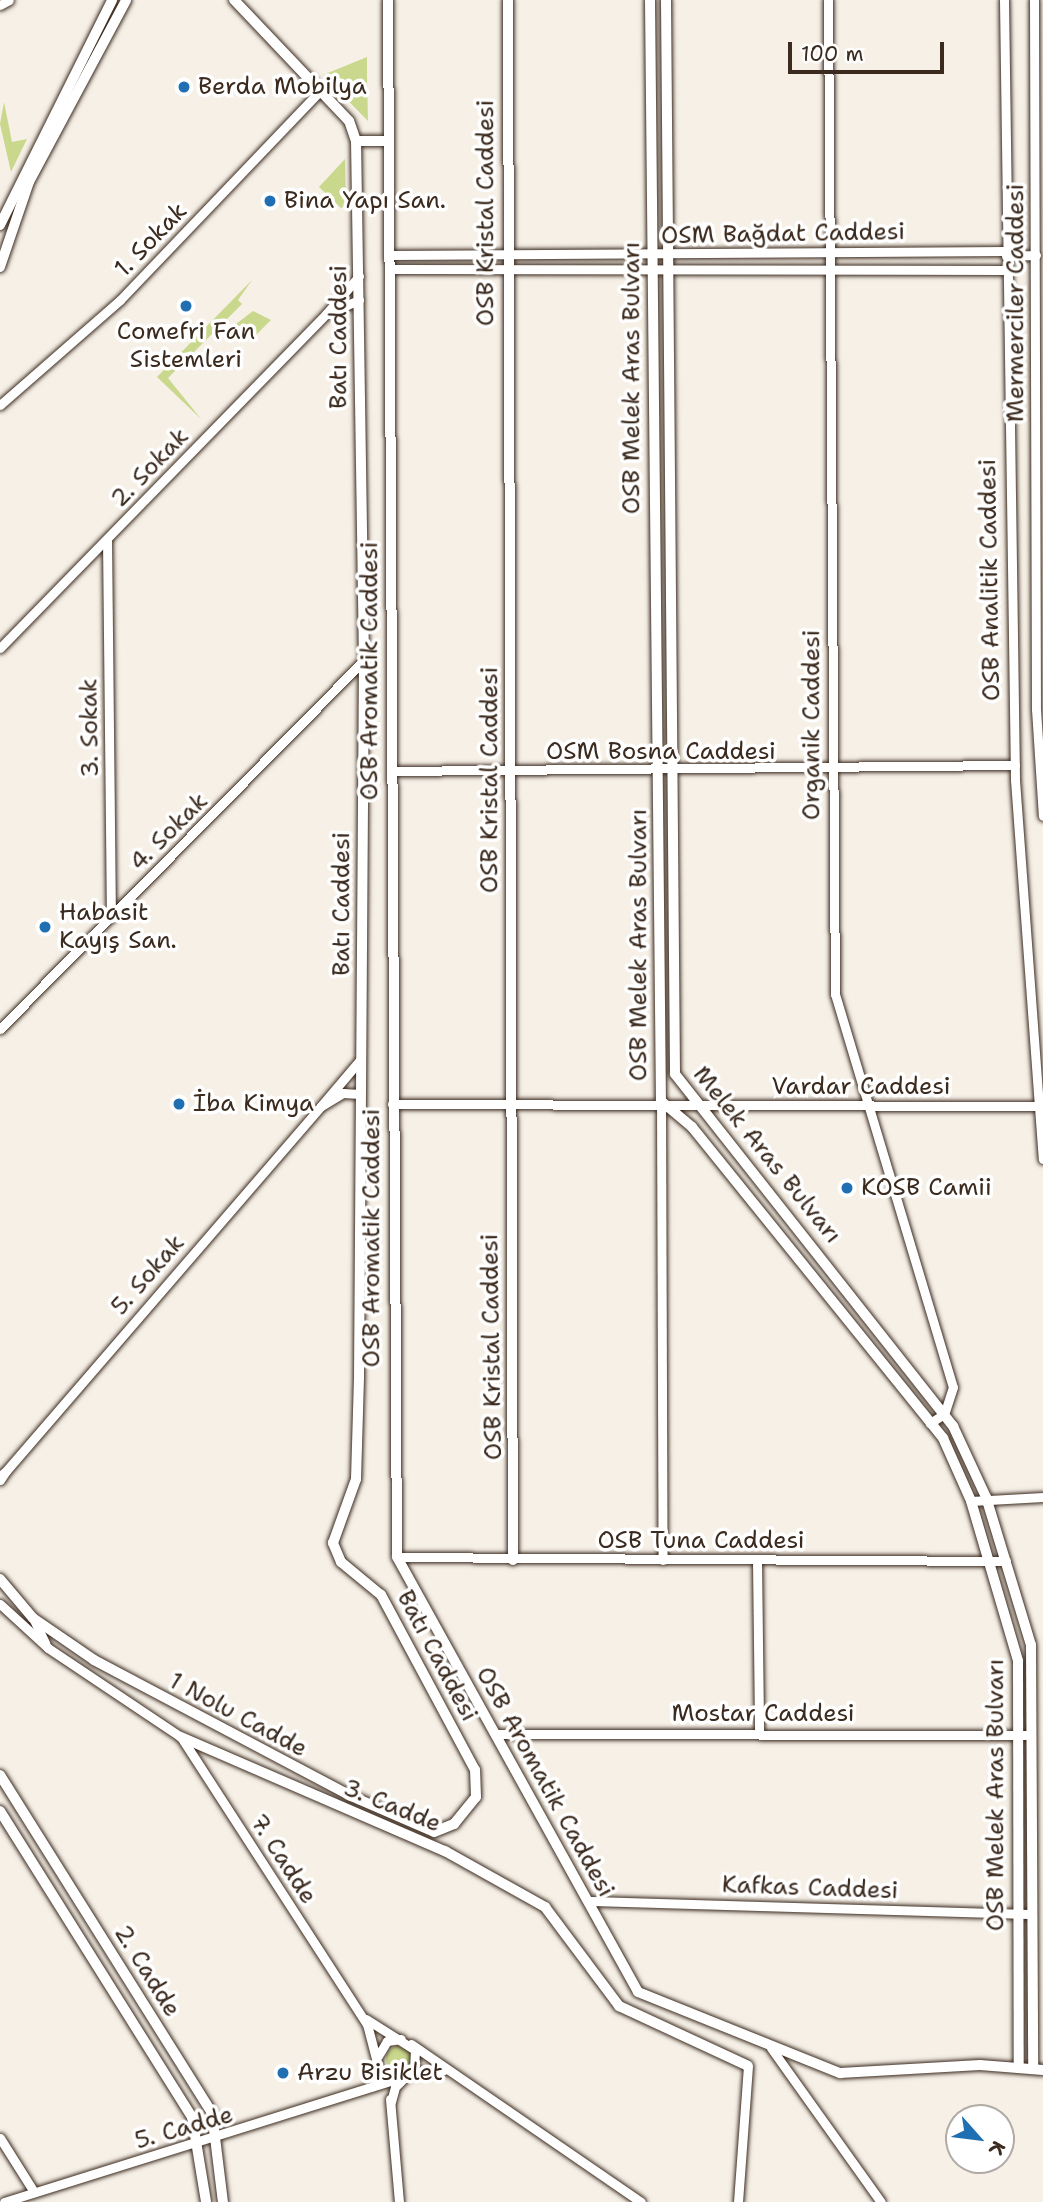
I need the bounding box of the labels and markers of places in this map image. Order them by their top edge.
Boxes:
place label: Berda Mobilya [198,73,367,101]
marker: Berda Mobilya [176,79,192,95]
place label: Bina Yapı San. [284,187,446,215]
marker: Bina Yapı San. [262,193,278,209]
marker: Comefri Fan Sistemleri [178,298,194,314]
place label: Comefri Fan Sistemleri [117,318,255,374]
place label: Habasit Kayış San. [59,899,177,955]
marker: Habasit Kayış San. [37,919,53,935]
place label: İba Kimya [193,1090,314,1118]
marker: İba Kimya [171,1096,187,1112]
place label: KOSB Camii [861,1174,992,1202]
marker: KOSB Camii [839,1180,855,1196]
place label: Arzu Bisiklet [297,2059,443,2087]
marker: Arzu Bisiklet [275,2065,291,2081]

